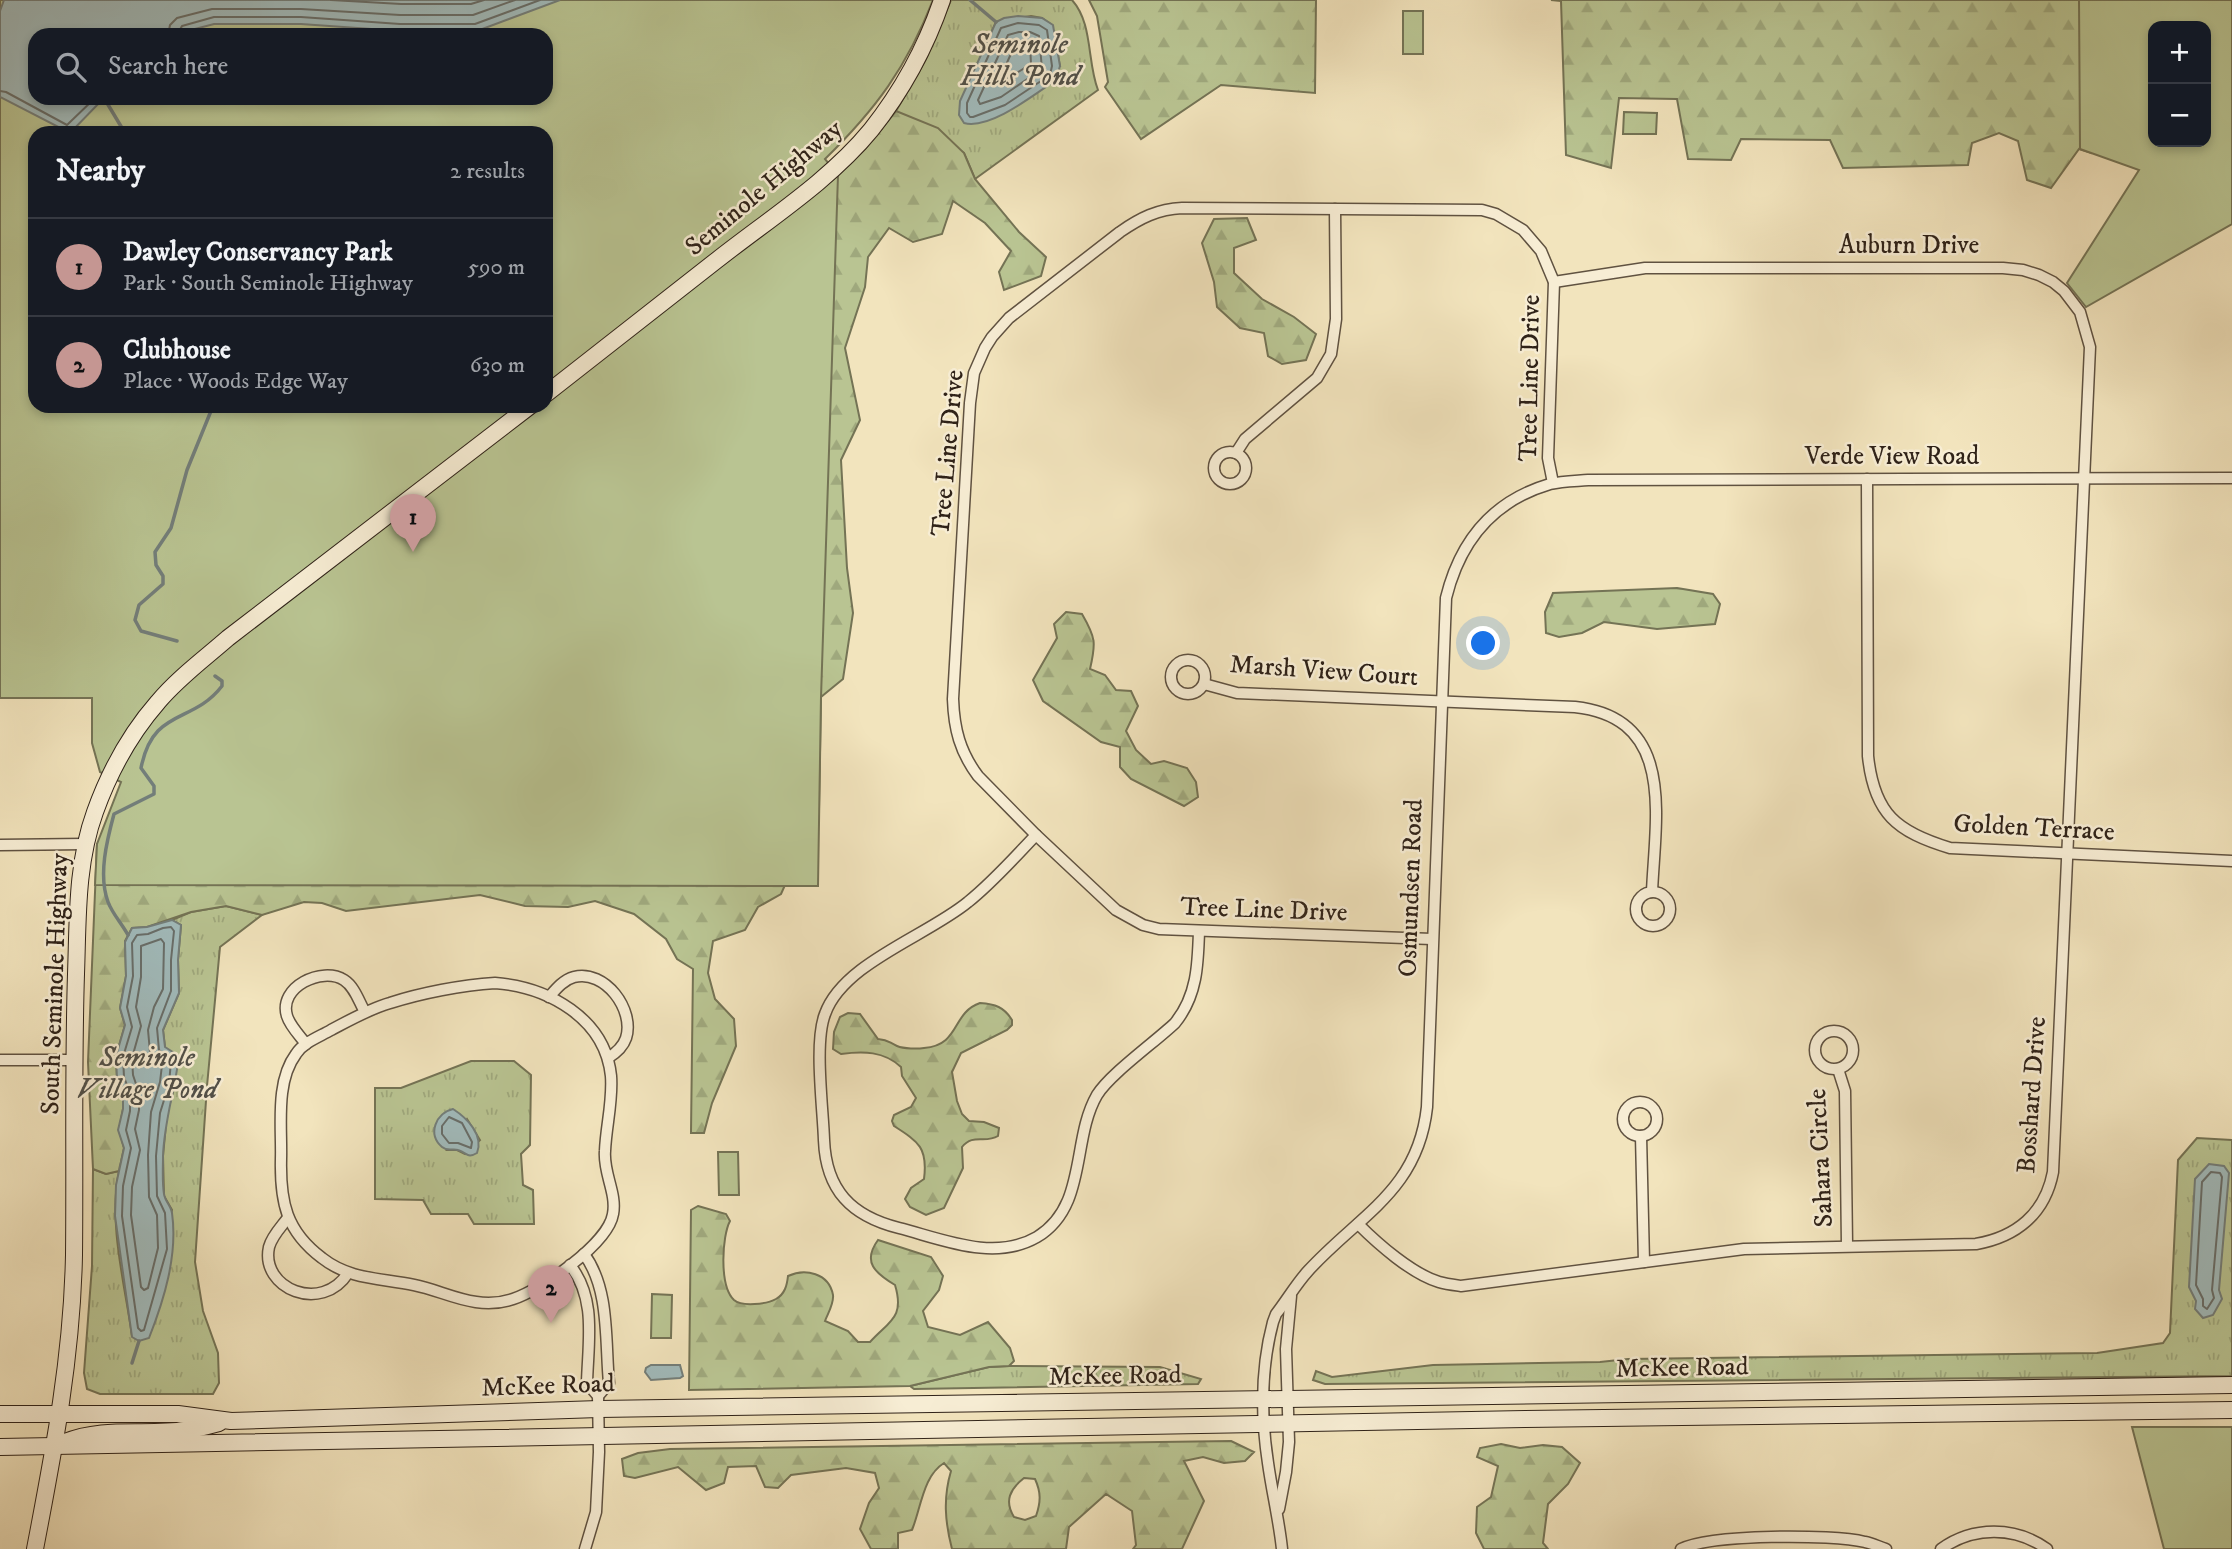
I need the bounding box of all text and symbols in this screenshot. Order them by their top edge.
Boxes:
map controls [2148,21,2211,147]
button: + [2148,21,2211,84]
water label: Seminole Hills Pond [960,27,1083,94]
search box [28,28,553,105]
icon: search [52,48,90,86]
text: Search here [108,50,228,83]
button: − [2148,84,2211,147]
street label: Seminole Highway [679,112,850,263]
text: Nearby [56,153,145,190]
text: 2 results [450,157,525,186]
street label: Auburn Drive [1839,229,1979,262]
text: Dawley Conservancy Park [123,236,393,269]
text: 1 [75,253,83,282]
text: 590 m [468,253,525,282]
text: Park · South Seminole Highway [123,269,413,298]
street label: Tree Line Drive [1512,294,1548,462]
text: Clubhouse [123,334,231,367]
text: 2 [73,351,85,380]
text: 630 m [470,351,525,380]
text: Place · Woods Edge Way [123,367,348,396]
street label: Tree Line Drive [924,368,972,538]
street label: Verde View Road [1804,440,1979,473]
pin: 1 [390,494,436,552]
your location [1466,626,1500,660]
street label: Marsh View Court [1229,648,1419,694]
street label: Osmundsen Road [1391,798,1431,978]
street label: Golden Terrace [1952,807,2116,849]
street label: South Seminole Highway [34,852,76,1115]
street label: Tree Line Drive [1180,891,1348,929]
street label: Bosshard Drive [2010,1015,2054,1175]
water label: Seminole Village Pond [77,1040,221,1107]
street label: Sahara Circle [1801,1088,1841,1228]
pin: 2 [528,1265,574,1323]
street label: McKee Road [1615,1350,1749,1386]
street label: McKee Road [1048,1358,1182,1394]
street label: McKee Road [481,1367,615,1405]

